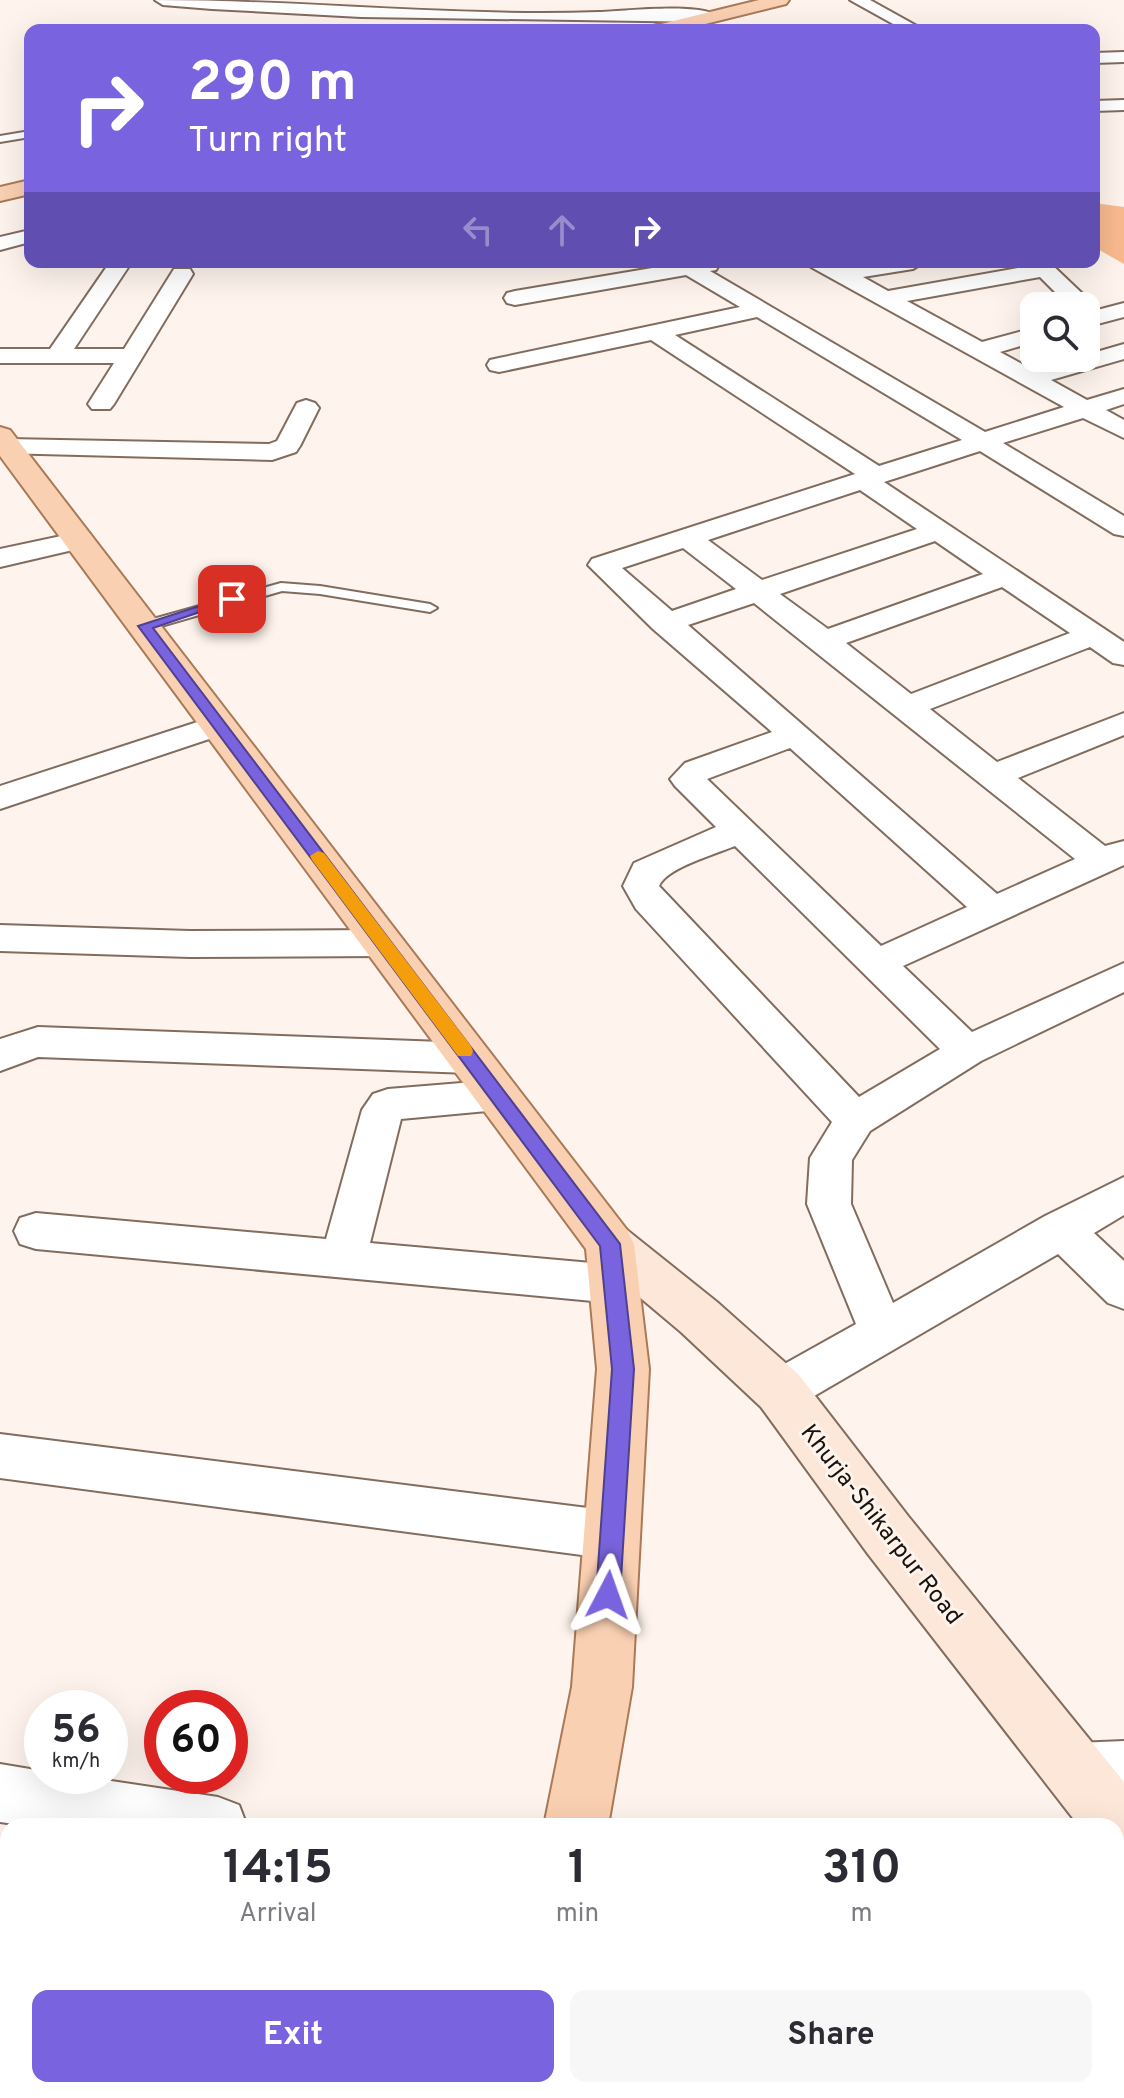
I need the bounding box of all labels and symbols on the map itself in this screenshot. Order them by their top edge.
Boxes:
pin [198,565,266,633]
street label: Khurja-Shikarpur Road [793,1419,968,1632]
position arrow [566,1553,650,1637]
speed limit sign: 60 [144,1690,248,1794]

